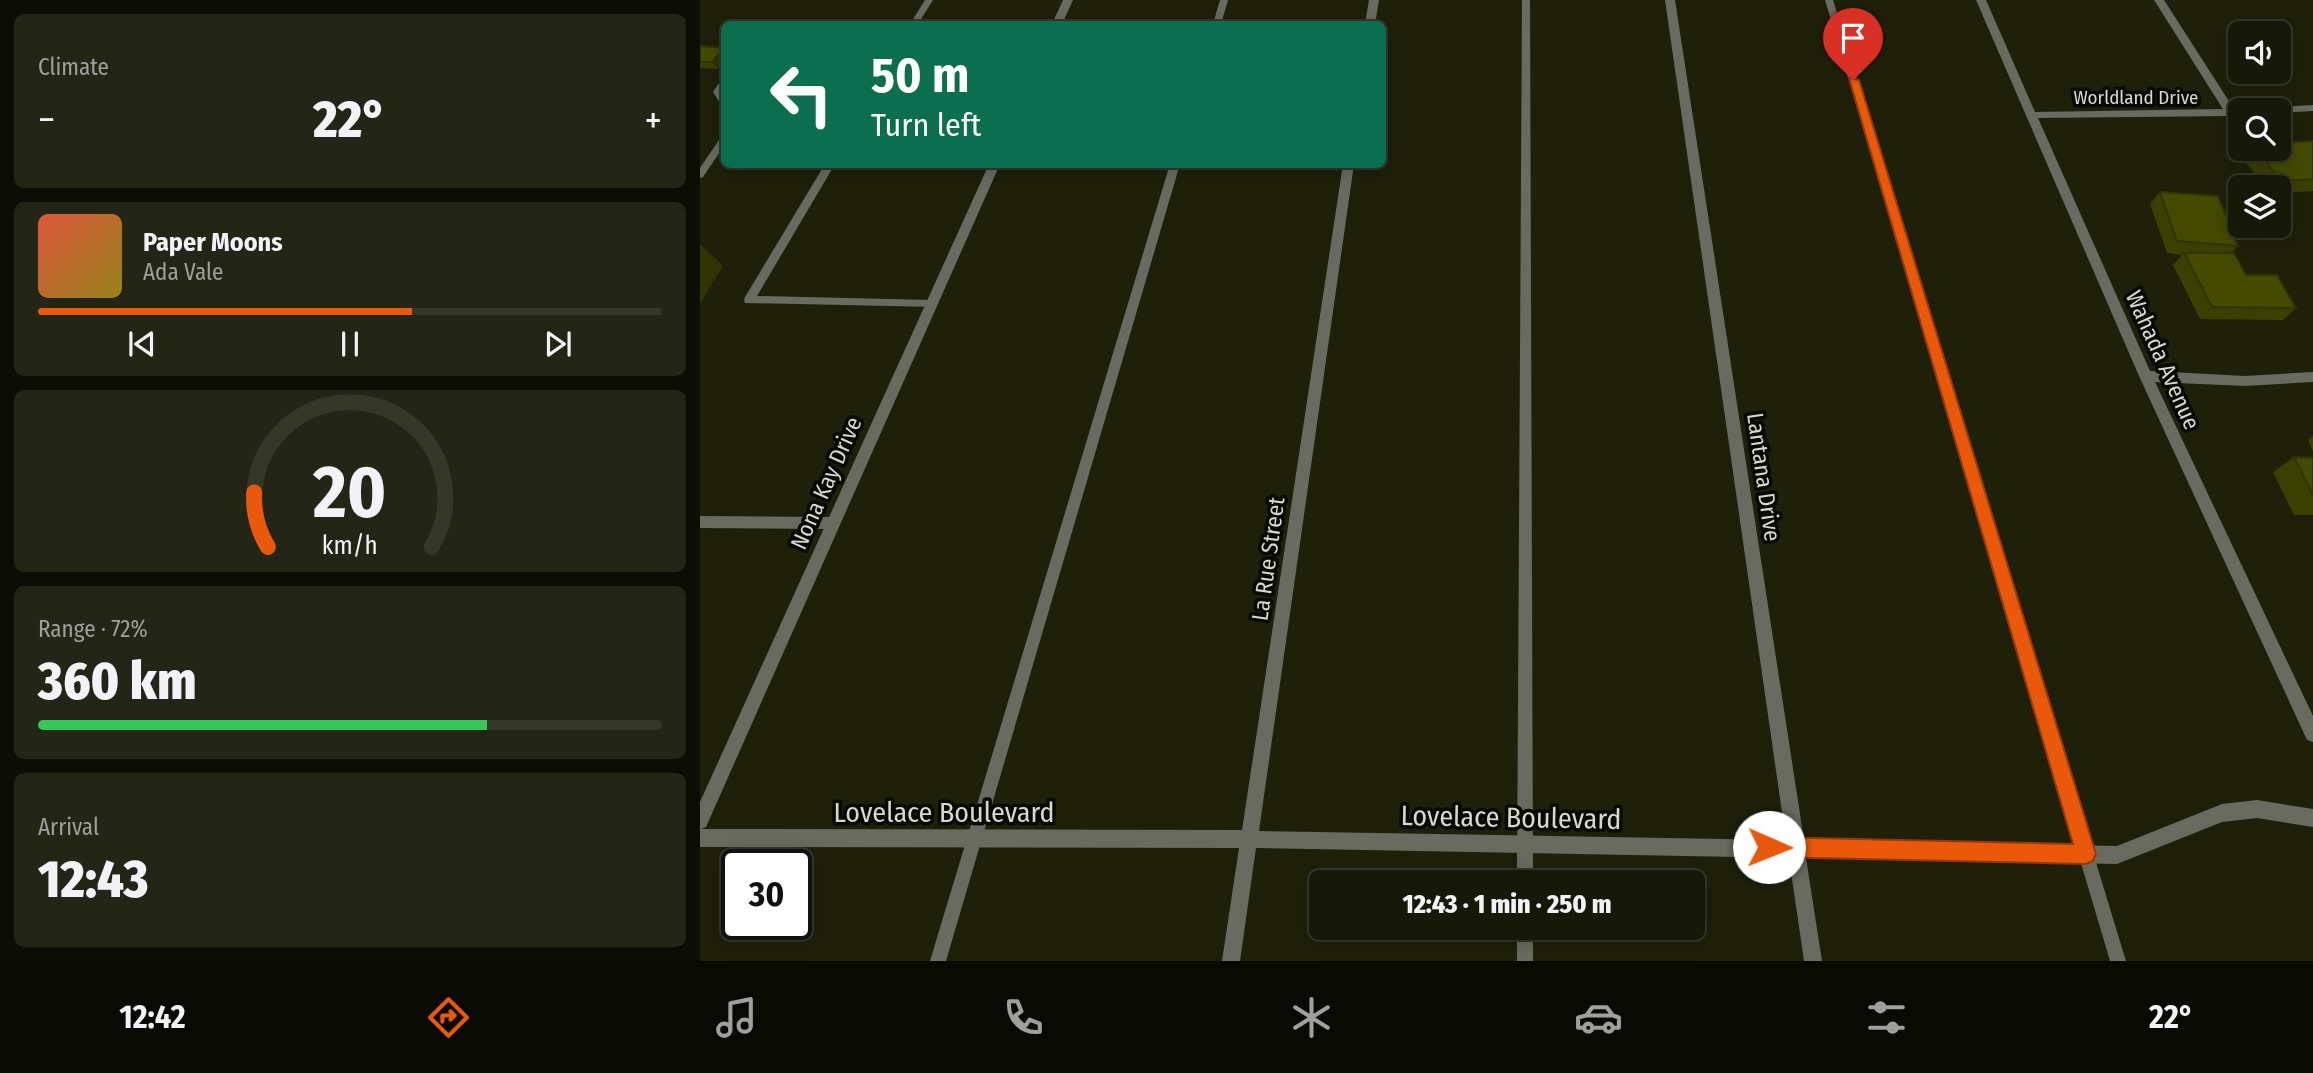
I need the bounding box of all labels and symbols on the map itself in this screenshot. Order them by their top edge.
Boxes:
pin [1823,8,1883,80]
street label: Worldland Drive [2074,86,2198,109]
street label: Wahada Avenue [2120,286,2206,434]
street label: Lantana Drive [1741,411,1787,543]
street label: Nona Kay Drive [784,412,868,554]
street label: La Rue Street [1245,495,1291,623]
street label: Lovelace Boulevard [834,796,1054,829]
street label: Lovelace Boulevard [1400,799,1622,836]
position arrow [1732,810,1806,884]
speed limit sign: 30 [721,849,812,940]

